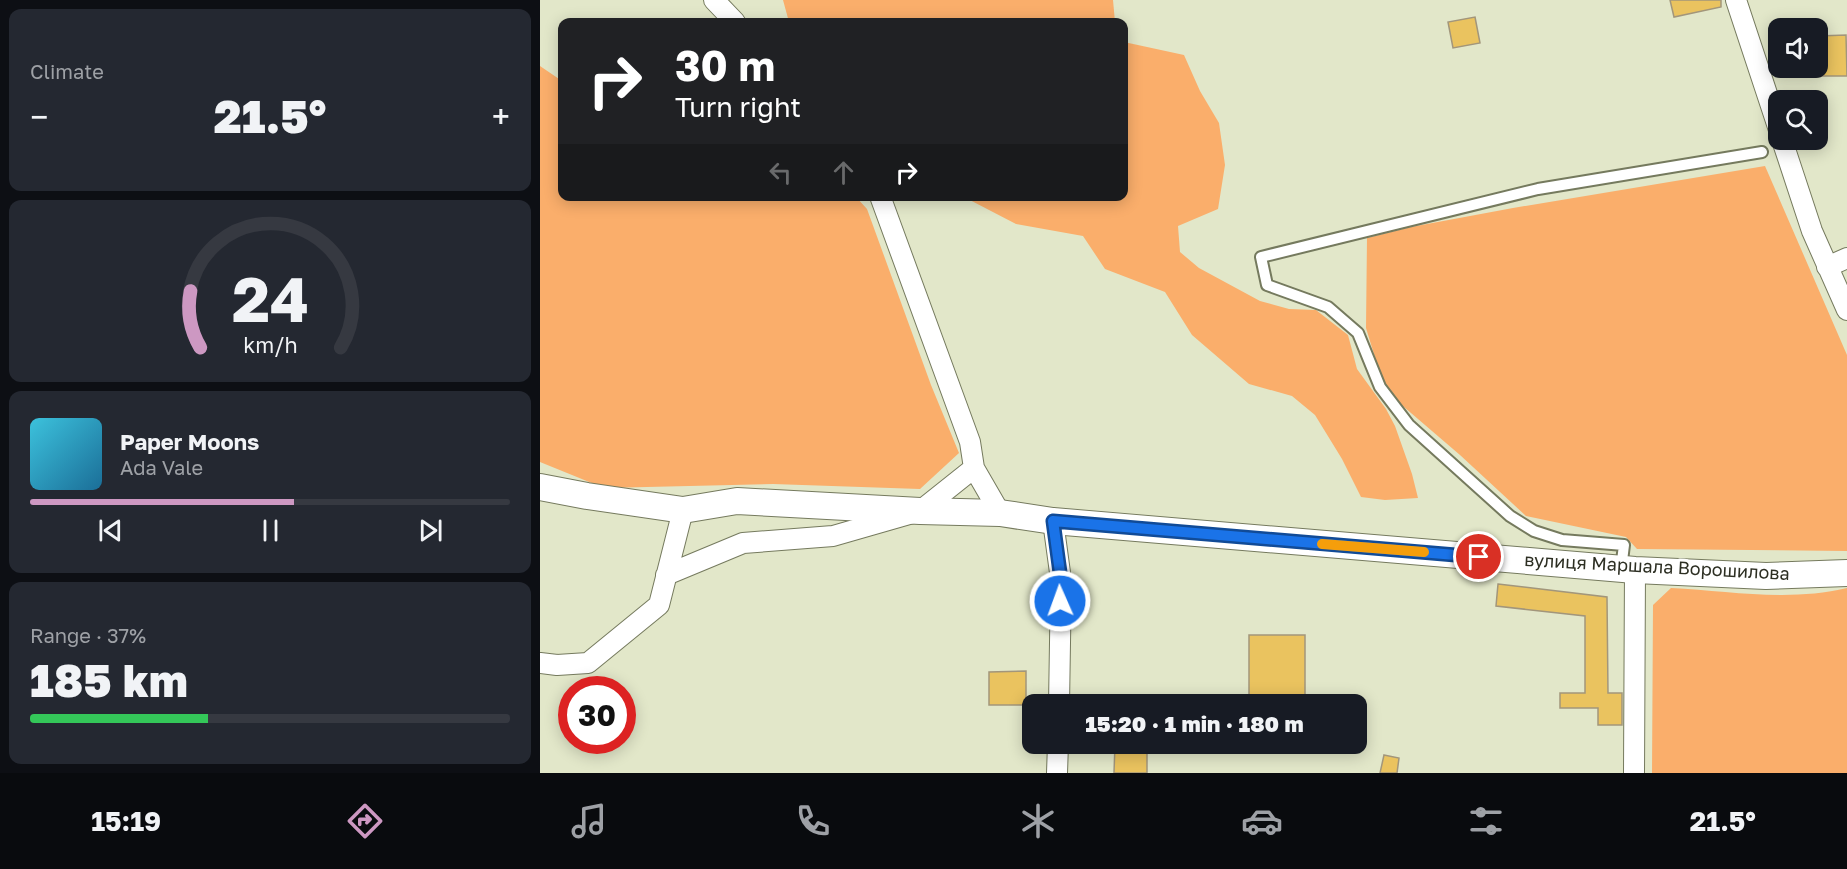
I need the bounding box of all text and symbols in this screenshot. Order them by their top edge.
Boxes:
map controls [1768,18,1828,150]
button: sound [1768,18,1828,78]
text: 30 m [675,40,775,90]
icon: right [576,42,654,120]
text: Climate [30,59,104,83]
text: 21.5° [214,89,326,143]
button: search [1768,90,1828,150]
text: Turn right [675,91,801,123]
text: − [30,97,48,136]
text: + [492,97,510,136]
icon: left [764,156,797,189]
icon: ahead [827,156,860,189]
icon: right [890,156,923,189]
text: 24 [231,261,309,336]
text: km/h [243,332,297,358]
text: Paper Moons [120,428,259,455]
text: Ada Vale [120,455,203,479]
icon: previous [94,514,127,547]
icon: pause [254,514,287,547]
icon: next [414,514,447,547]
pin [1453,531,1504,582]
icon: arrive [1462,540,1495,573]
street label: вулиця Маршала Ворошилова [1524,548,1790,584]
position arrow [1028,569,1092,633]
text: Range · 37% [30,623,146,647]
text: 185 km [30,653,188,707]
speed limit sign: 30 [558,676,636,754]
text: 15:20 · 1 min · 180 m [1085,710,1304,737]
icon: directions [344,800,386,842]
icon: music [568,800,610,842]
icon: phone [792,800,834,842]
icon: climate [1017,800,1059,842]
icon: car [1241,800,1283,842]
icon: filters [1465,800,1507,842]
text: 15:19 [91,805,161,837]
text: 21.5° [1690,805,1756,837]

